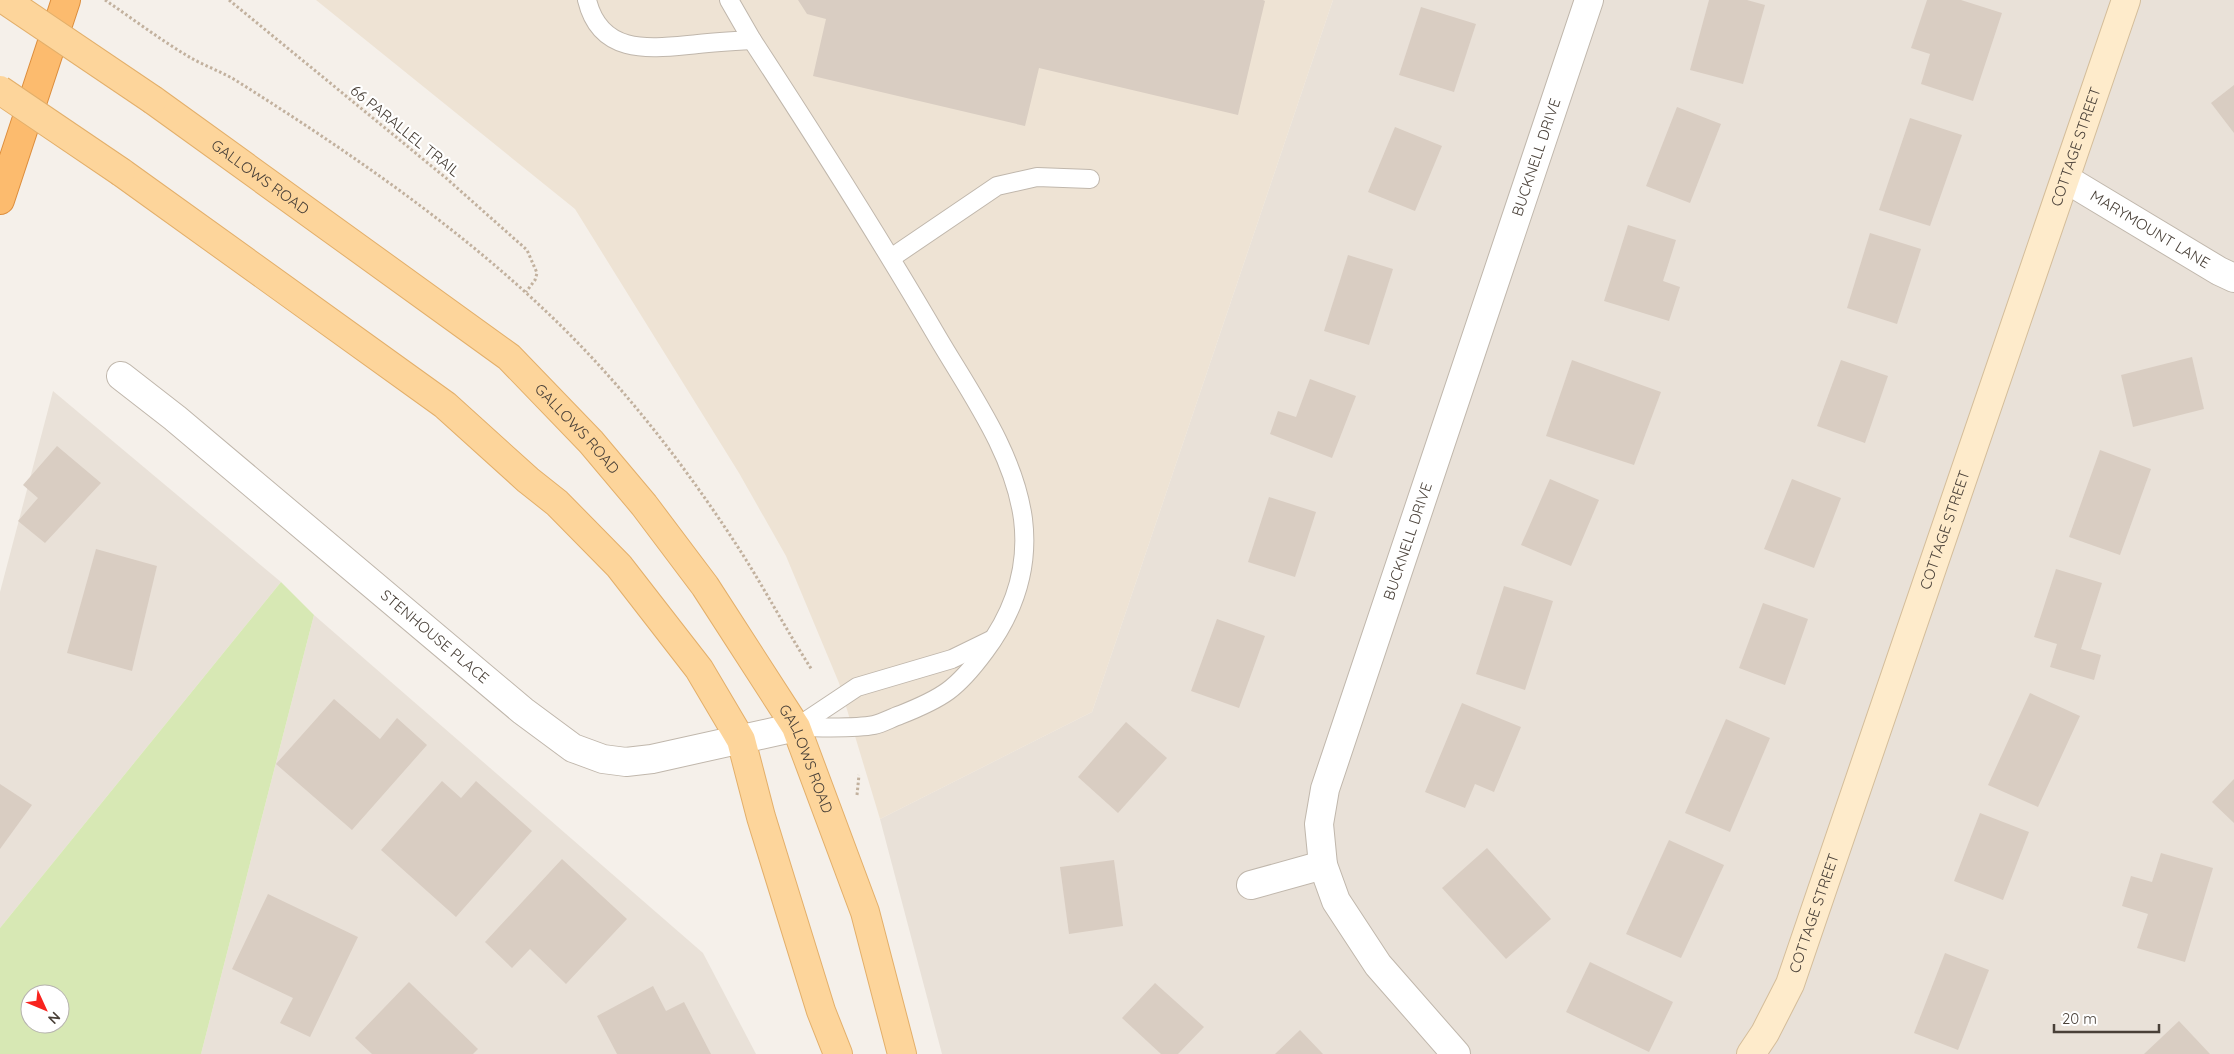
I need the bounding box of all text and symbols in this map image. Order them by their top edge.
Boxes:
street label: 66 PARALLEL TRAIL [347,81,464,181]
street label: COTTAGE STREET [2046,84,2105,209]
street label: BUCKNELL DRIVE [1507,96,1564,219]
street label: GALLOWS ROAD [208,135,313,219]
street label: MARYMOUNT LANE [2087,186,2213,272]
street label: GALLOWS ROAD [531,379,624,478]
street label: COTTAGE STREET [1915,467,1974,592]
street label: BUCKNELL DRIVE [1379,480,1436,603]
street label: STENHOUSE PLACE [377,585,493,687]
street label: GALLOWS ROAD [775,701,837,816]
street label: COTTAGE STREET [1784,851,1843,975]
north arrow [20,984,70,1034]
scale bar [2054,1002,2159,1034]
text: N [44,1008,64,1028]
text: 20 m [2062,1009,2097,1028]

